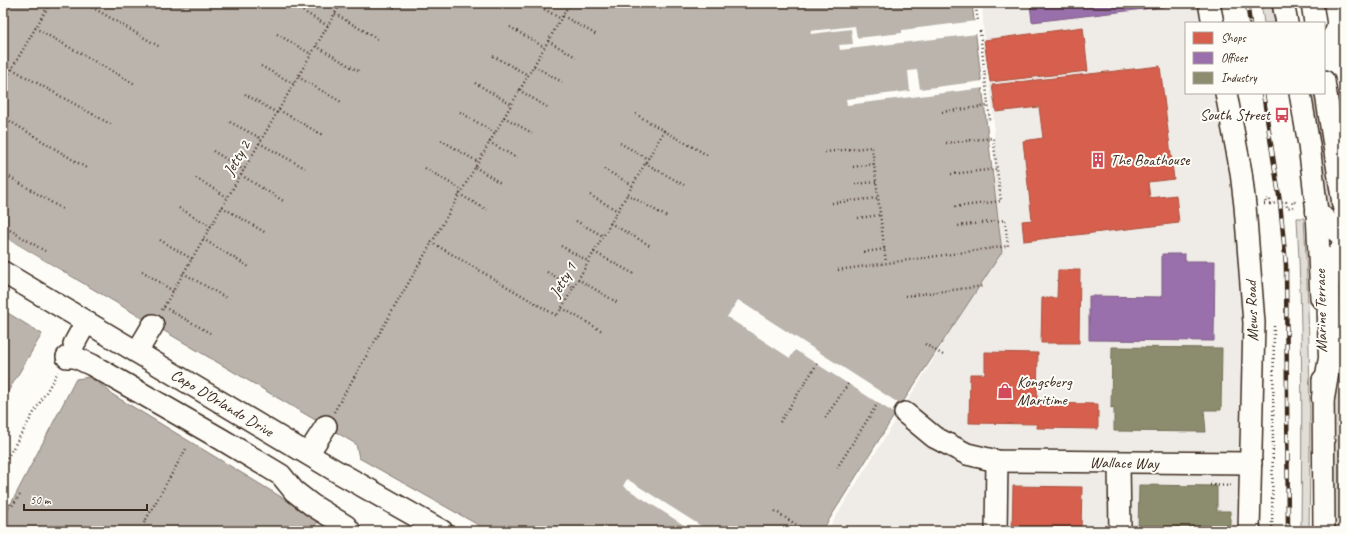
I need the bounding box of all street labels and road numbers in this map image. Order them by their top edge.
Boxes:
street label: Jetty 2 [219,135,256,180]
street label: Jetty 1 [545,258,581,302]
street label: Marine Terrace [1310,267,1332,353]
street label: Mews Road [1241,278,1263,342]
street label: Capo D'Orlando Drive [167,365,278,442]
street label: Wallace Way [1089,452,1160,474]

